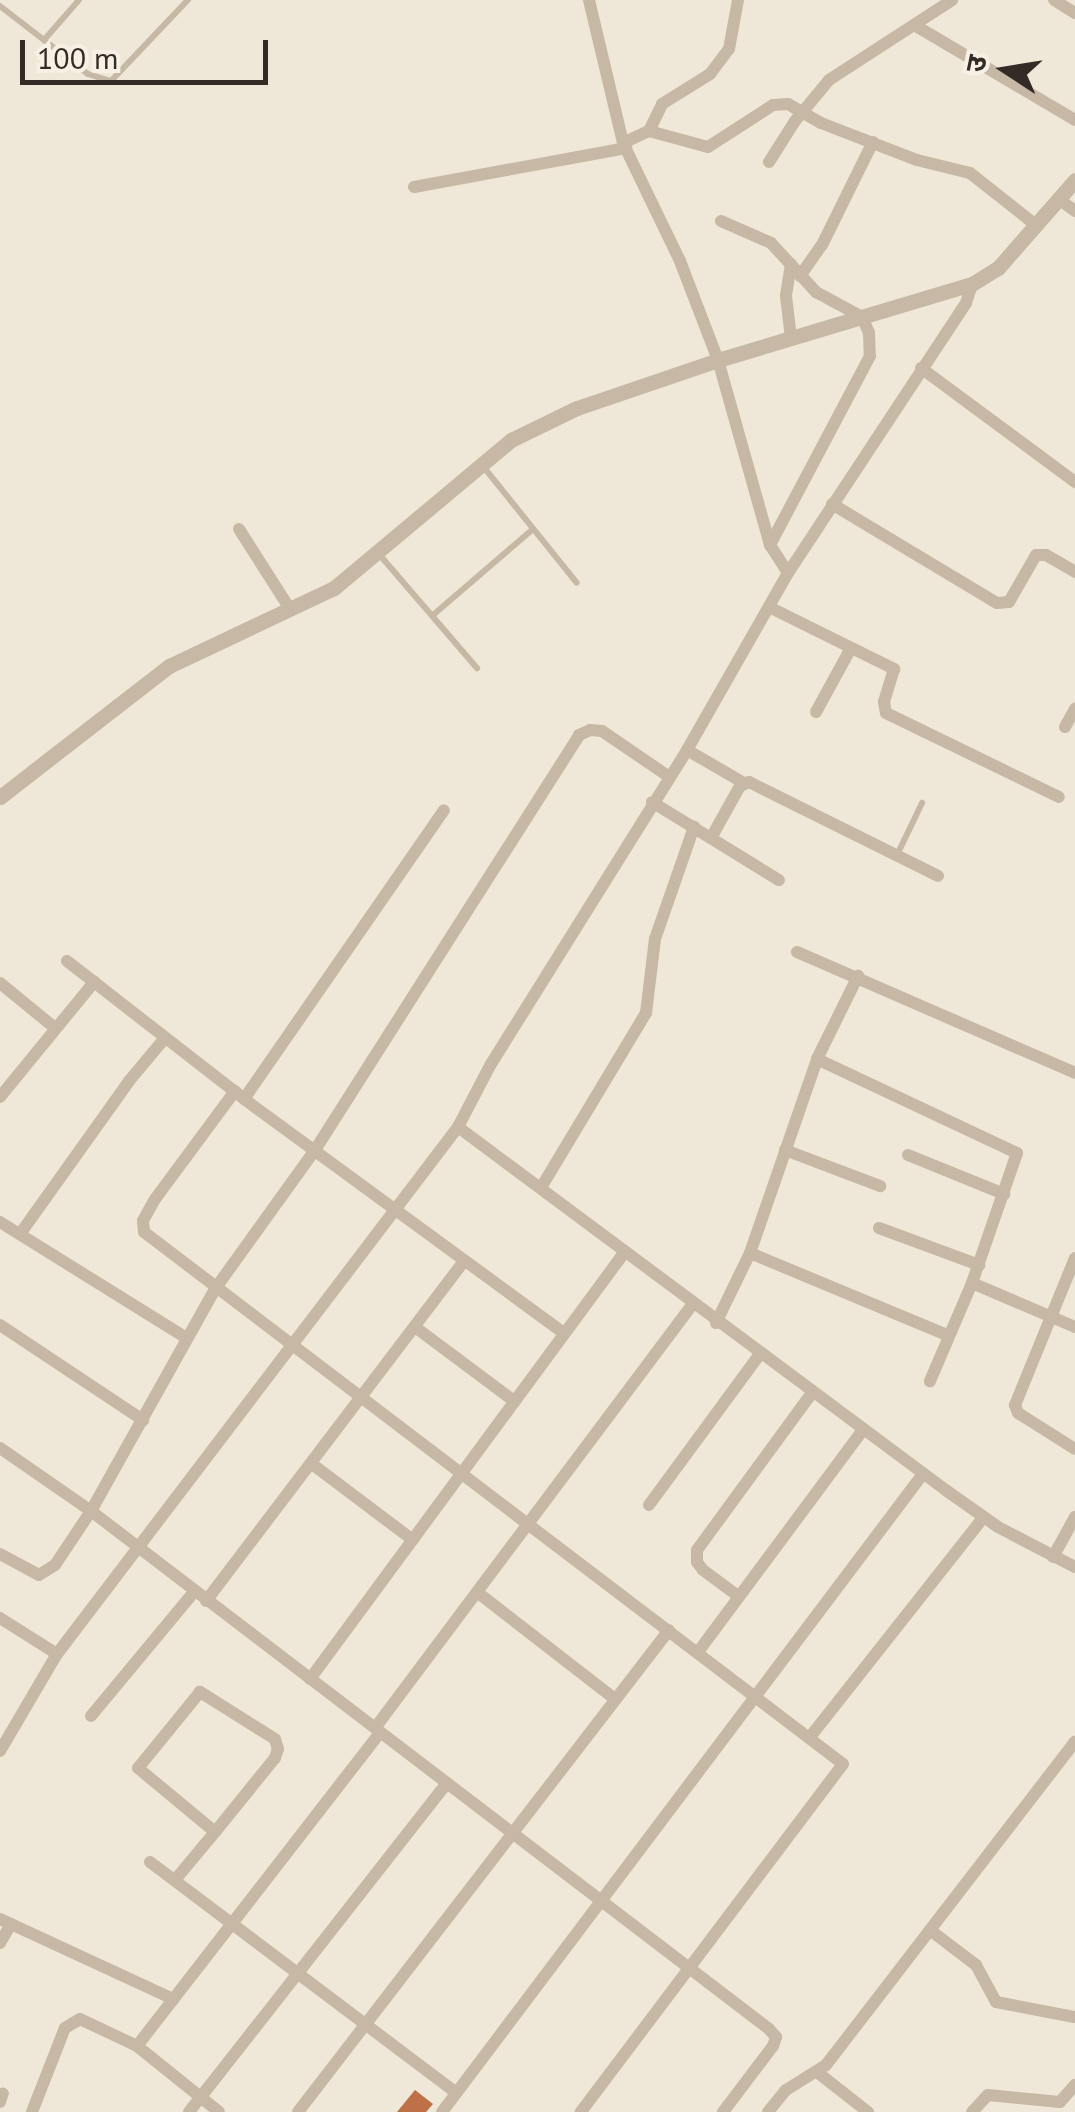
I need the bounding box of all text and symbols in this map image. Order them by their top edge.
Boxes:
scale bar [25,20,272,82]
north arrow [955,20,1055,120]
text: 100 m [37,38,118,77]
text: उ [955,52,995,76]

